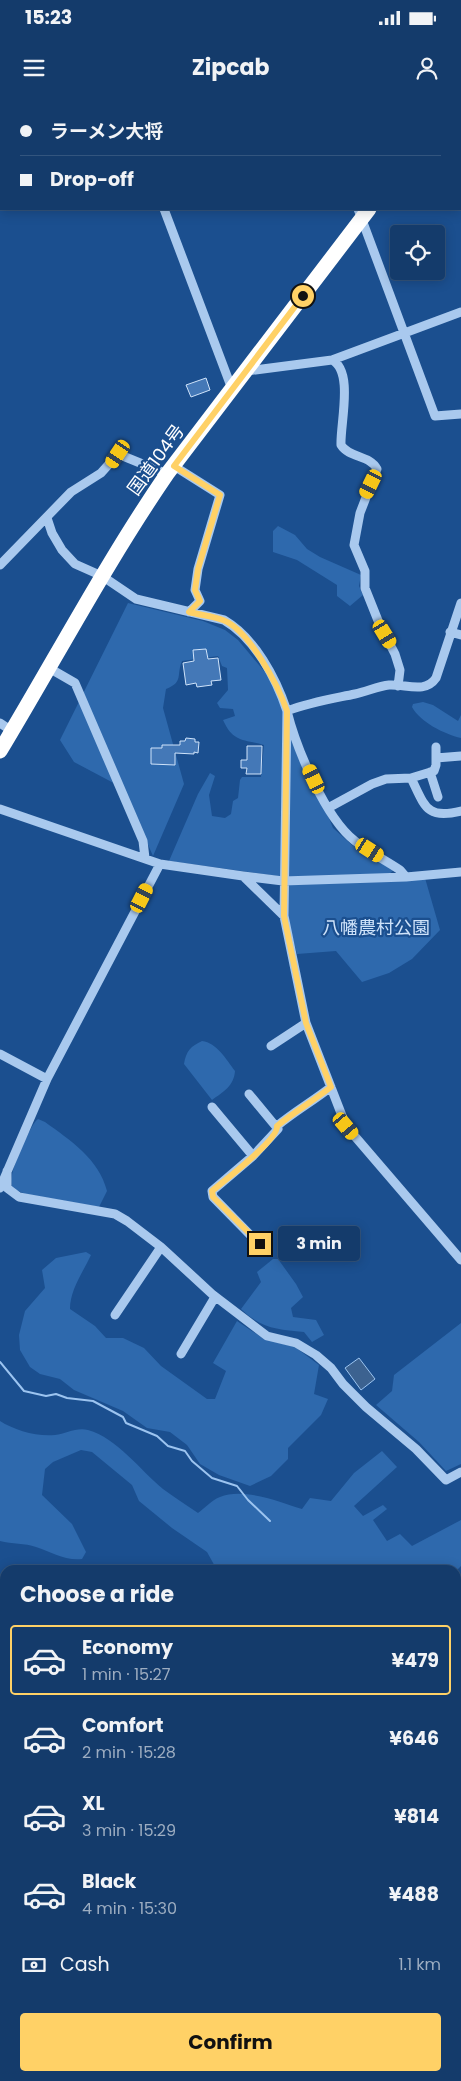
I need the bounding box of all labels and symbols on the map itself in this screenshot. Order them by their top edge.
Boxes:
route start [292,285,314,307]
street label: 国道104号 [121,419,190,500]
car [103,437,132,471]
car [357,467,384,501]
car [370,617,399,651]
car [300,762,327,796]
car [353,836,386,864]
car [128,881,155,915]
park label: 八幡農村公園 [322,915,430,940]
car [330,1110,361,1142]
callout: 3 min [278,1226,360,1262]
route end [249,1233,271,1255]

